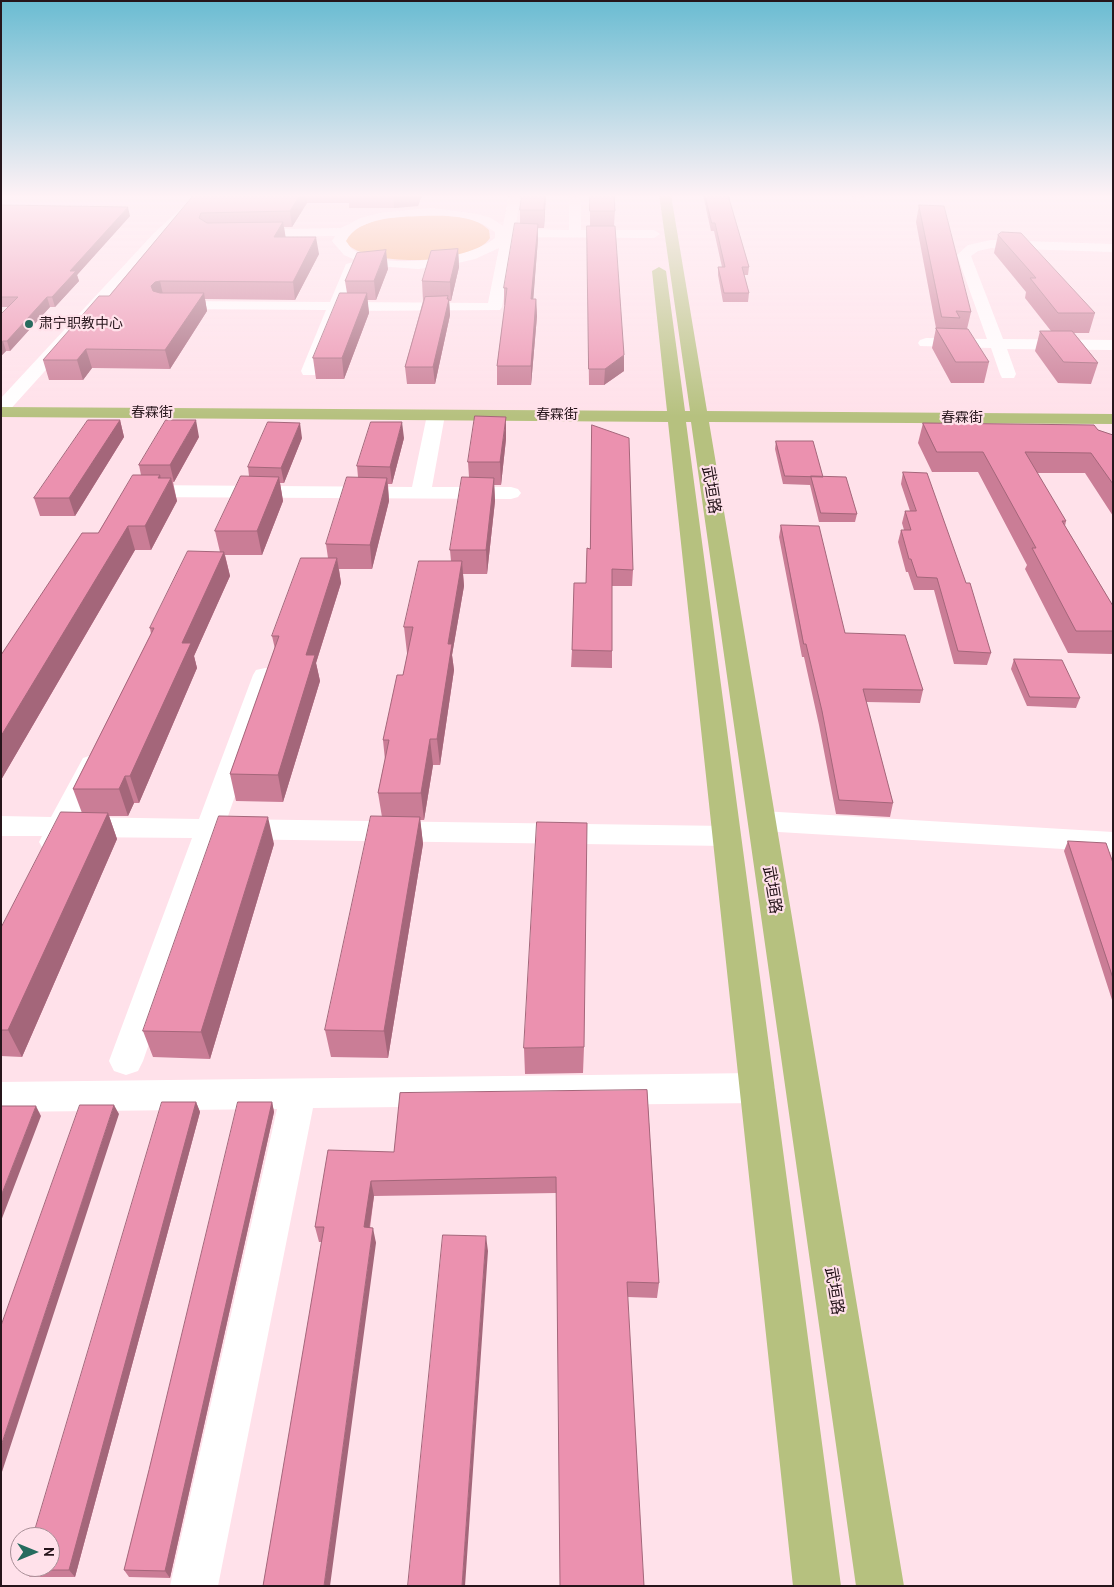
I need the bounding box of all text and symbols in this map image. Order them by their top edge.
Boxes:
place label: 肃宁职教中心 [39,316,123,332]
marker: 肃宁职教中心 [23,318,35,330]
street label: 春霖街 [131,405,173,421]
street label: 春霖街 [536,407,578,423]
street label: 春霖街 [941,410,983,426]
street label: 武垣路 [698,465,724,515]
street label: 武垣路 [759,865,785,915]
street label: 武垣路 [821,1266,847,1316]
north arrow [10,1527,60,1577]
text: N [40,1547,58,1557]

